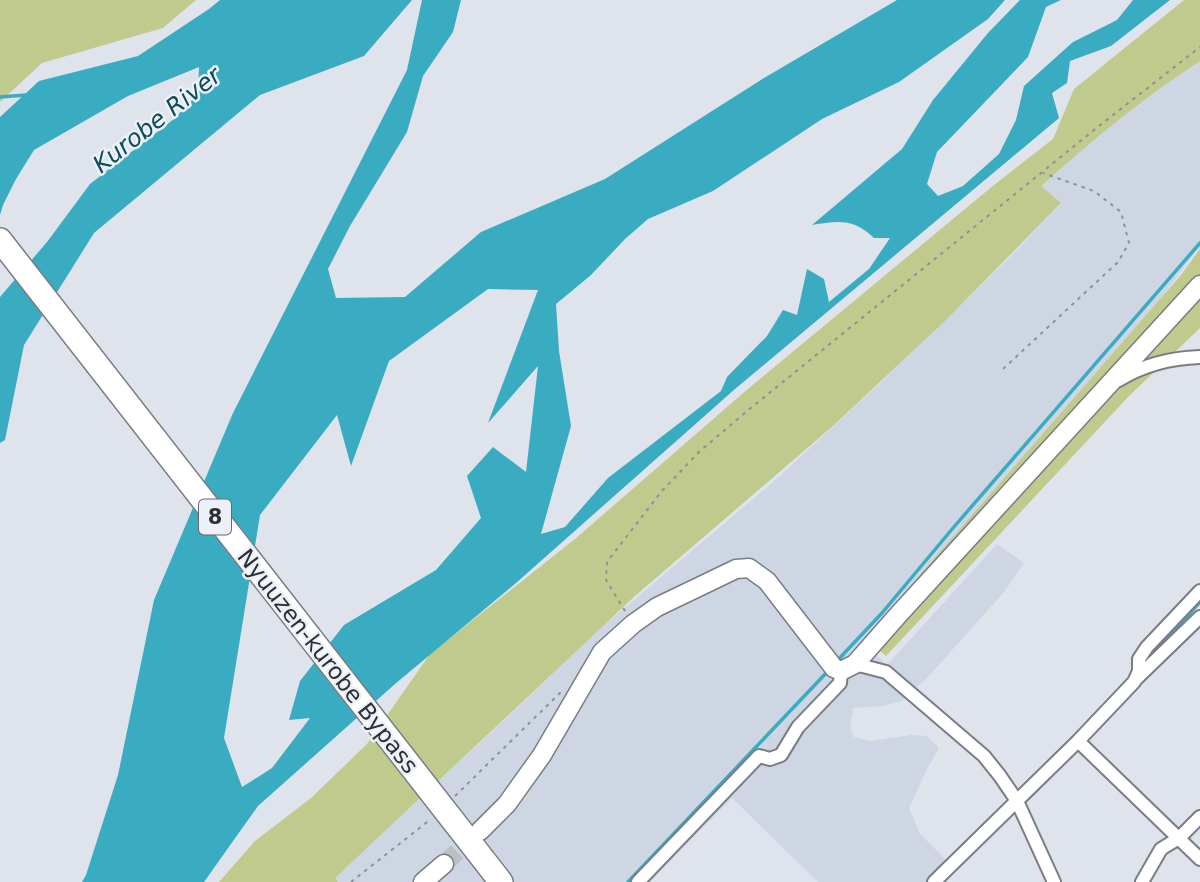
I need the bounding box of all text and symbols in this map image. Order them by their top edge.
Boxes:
water label: Kurobe River [87,60,228,179]
road number: 8 [199,500,231,534]
street label: Nyuuzen-kurobe Bypass [232,544,424,778]

